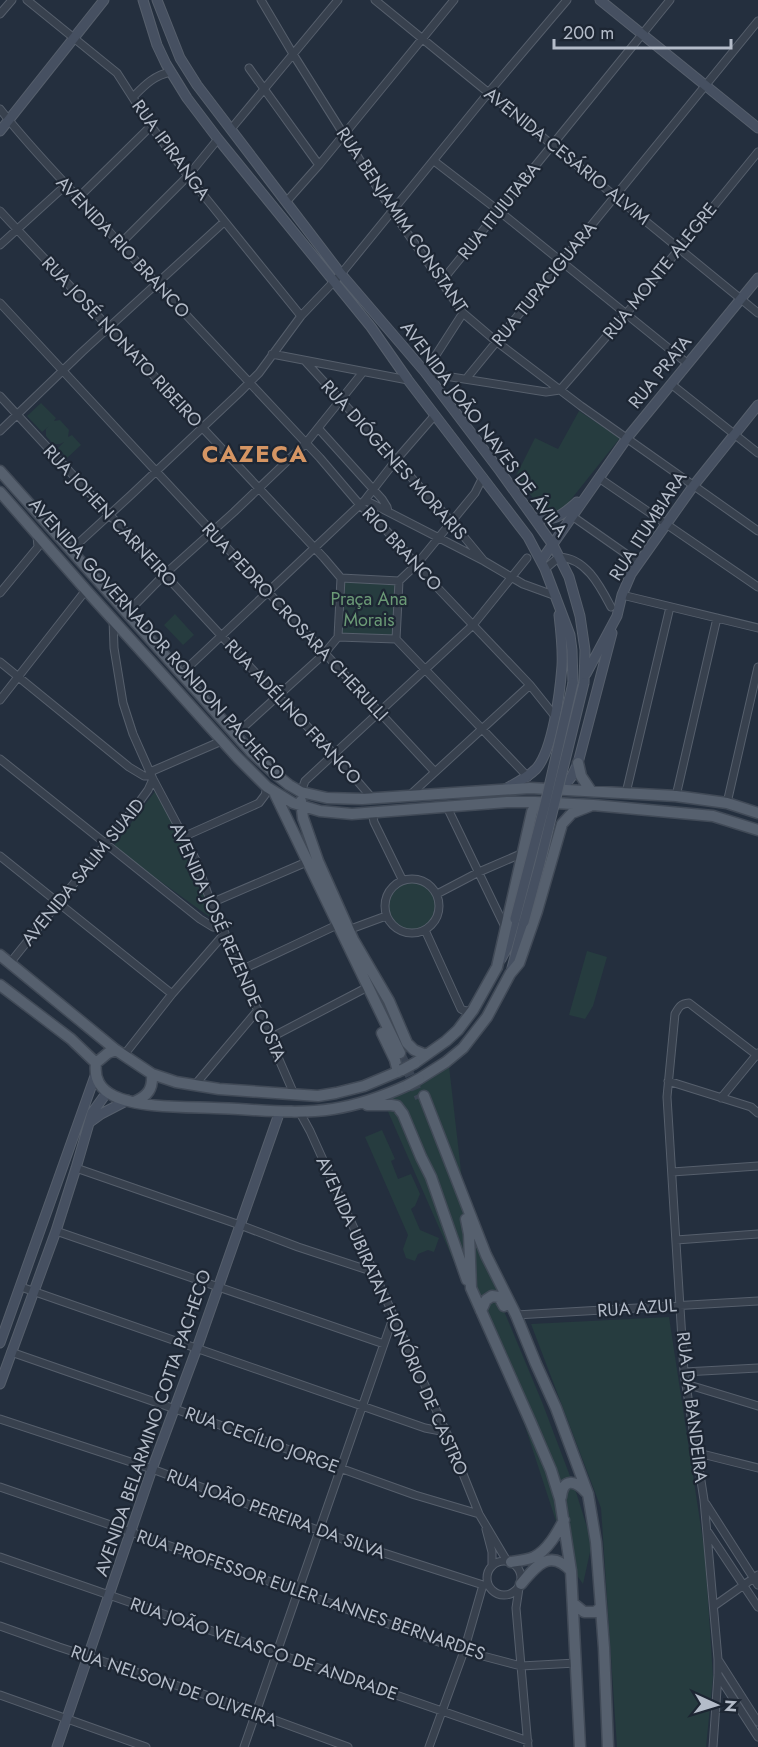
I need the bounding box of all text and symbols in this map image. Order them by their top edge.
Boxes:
scale bar [554,12,731,50]
text: 200 m [563,20,614,46]
street label: AVENIDA CESÁRIO ALVIM [479,81,655,231]
street label: RUA IPIRANGA [126,94,216,206]
street label: RUA BENJAMIM CONSTANT [330,122,474,318]
street label: RUA ITUIUTABA [452,157,546,265]
street label: AVENIDA RIO BRANCO [50,170,196,324]
street label: RUA MONTE ALEGRE [597,197,723,345]
street label: RUA TUPACIGUARA [485,216,603,352]
street label: RUA JOSÉ NONATO RIBEIRO [36,251,208,433]
street label: AVENIDA JOÃO NAVES DE ÁVILA [394,316,574,542]
street label: RUA PRATA [622,330,698,414]
street label: RUA DIÓGENES MORARIS [315,374,473,546]
district label: CAZECA [202,436,308,471]
street label: RUA JOHEN CARNEIRO [37,439,183,593]
street label: RUA ITUMBIARA [603,466,693,586]
street label: AVENIDA GOVERNADOR RONDON PACHECO [23,492,291,786]
street label: RIO BRANCO [356,501,448,597]
street label: RUA PEDRO CROSARA CHERULLI [196,517,394,727]
park label: Praça Ana Morais [331,586,408,633]
street label: RUA ADÉLINO FRANCO [219,634,367,790]
street label: AVENIDA SALIM SUAID [15,793,151,951]
street label: AVENIDA JOSÉ REZENDE COSTA [163,818,293,1066]
street label: AVENIDA UBIRATAN HONÓRIO DE CASTRO [310,1152,474,1480]
street label: AVENIDA BELARMINO COTTA PACHECO [88,1266,218,1580]
street label: RUA AZUL [596,1292,678,1324]
street label: RUA DA BANDEIRA [670,1330,714,1484]
street label: RUA CECÍLIO JORGE [181,1400,343,1480]
street label: RUA JOÃO PEREIRA DA SILVA [163,1462,389,1566]
street label: RUA PROFESSOR EULER LANNES BERNARDES [133,1523,489,1667]
street label: RUA JOÃO VELASCO DE ANDRADE [127,1591,401,1707]
street label: RUA NELSON DE OLIVEIRA [67,1638,281,1734]
north arrow [686,1675,746,1735]
text: N [719,1699,742,1713]

